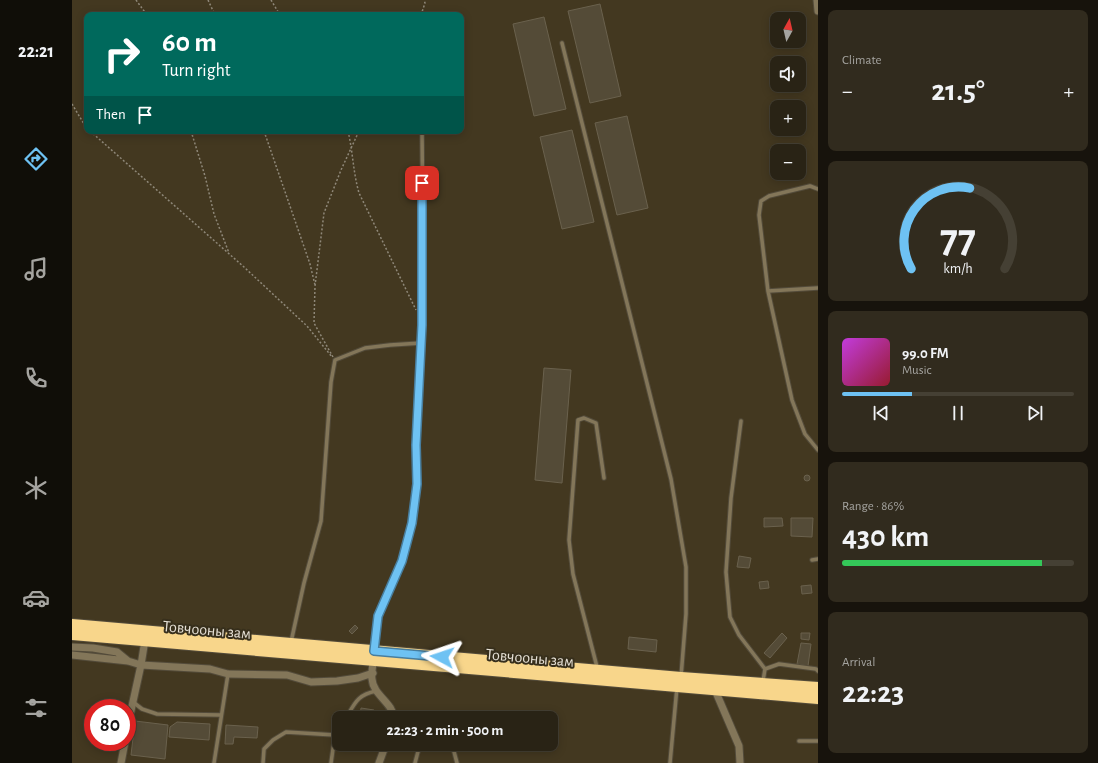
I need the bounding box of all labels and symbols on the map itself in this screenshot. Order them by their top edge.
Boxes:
north arrow [770,12,806,48]
pin [405,166,439,200]
street label: Товчооны зам [162,618,252,642]
position arrow [421,636,463,678]
street label: Товчооны зам [485,646,575,670]
speed limit sign: 80 [84,699,136,751]

